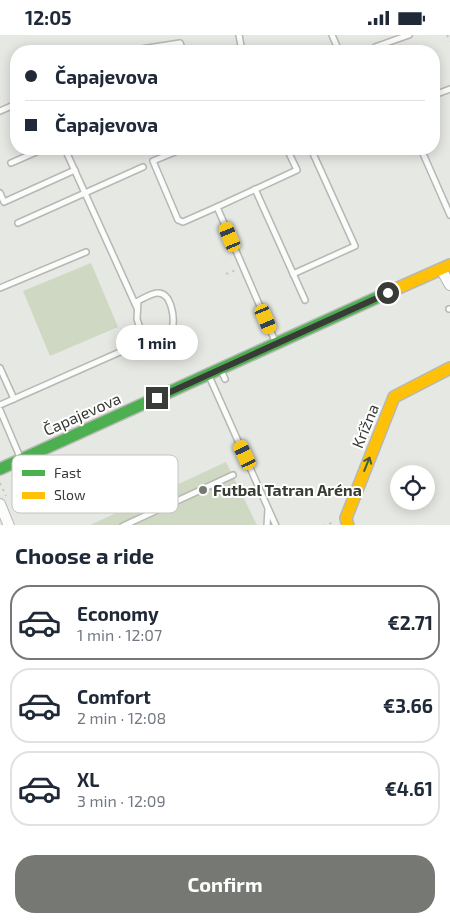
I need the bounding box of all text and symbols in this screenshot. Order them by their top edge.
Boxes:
text: 12:05 [25,6,72,29]
text: Čapajevova [55,65,158,88]
text: Čapajevova [55,113,158,136]
car [217,220,242,254]
route start [377,282,399,304]
car [253,302,278,336]
callout: 1 min [116,325,198,361]
text: 1 min [138,333,176,352]
route end [146,387,168,409]
street label: Čapajevova [40,388,124,440]
street label: Krížna [347,401,382,451]
car [231,438,258,472]
legend [12,455,178,513]
one-way arrow [364,456,373,471]
text: Fast [54,464,81,481]
map controls [390,465,435,510]
button: locate [390,465,435,510]
place label: Futbal Tatran Aréna [213,480,362,499]
marker: Futbal Tatran Aréna [197,484,209,496]
text: Slow [54,486,86,503]
text: Choose a ride [15,542,154,568]
icon: car [17,600,62,645]
text: Economy [77,602,159,625]
text: €2.71 [388,611,433,634]
text: 1 min · 12:07 [77,625,162,644]
icon: car [17,683,62,728]
text: Comfort [77,685,151,708]
text: €3.66 [383,694,433,717]
text: 2 min · 12:08 [77,708,166,727]
icon: car [17,766,62,811]
text: XL [77,768,99,791]
text: €4.61 [385,777,433,800]
text: 3 min · 12:09 [77,791,166,810]
button: Confirm [15,855,435,913]

